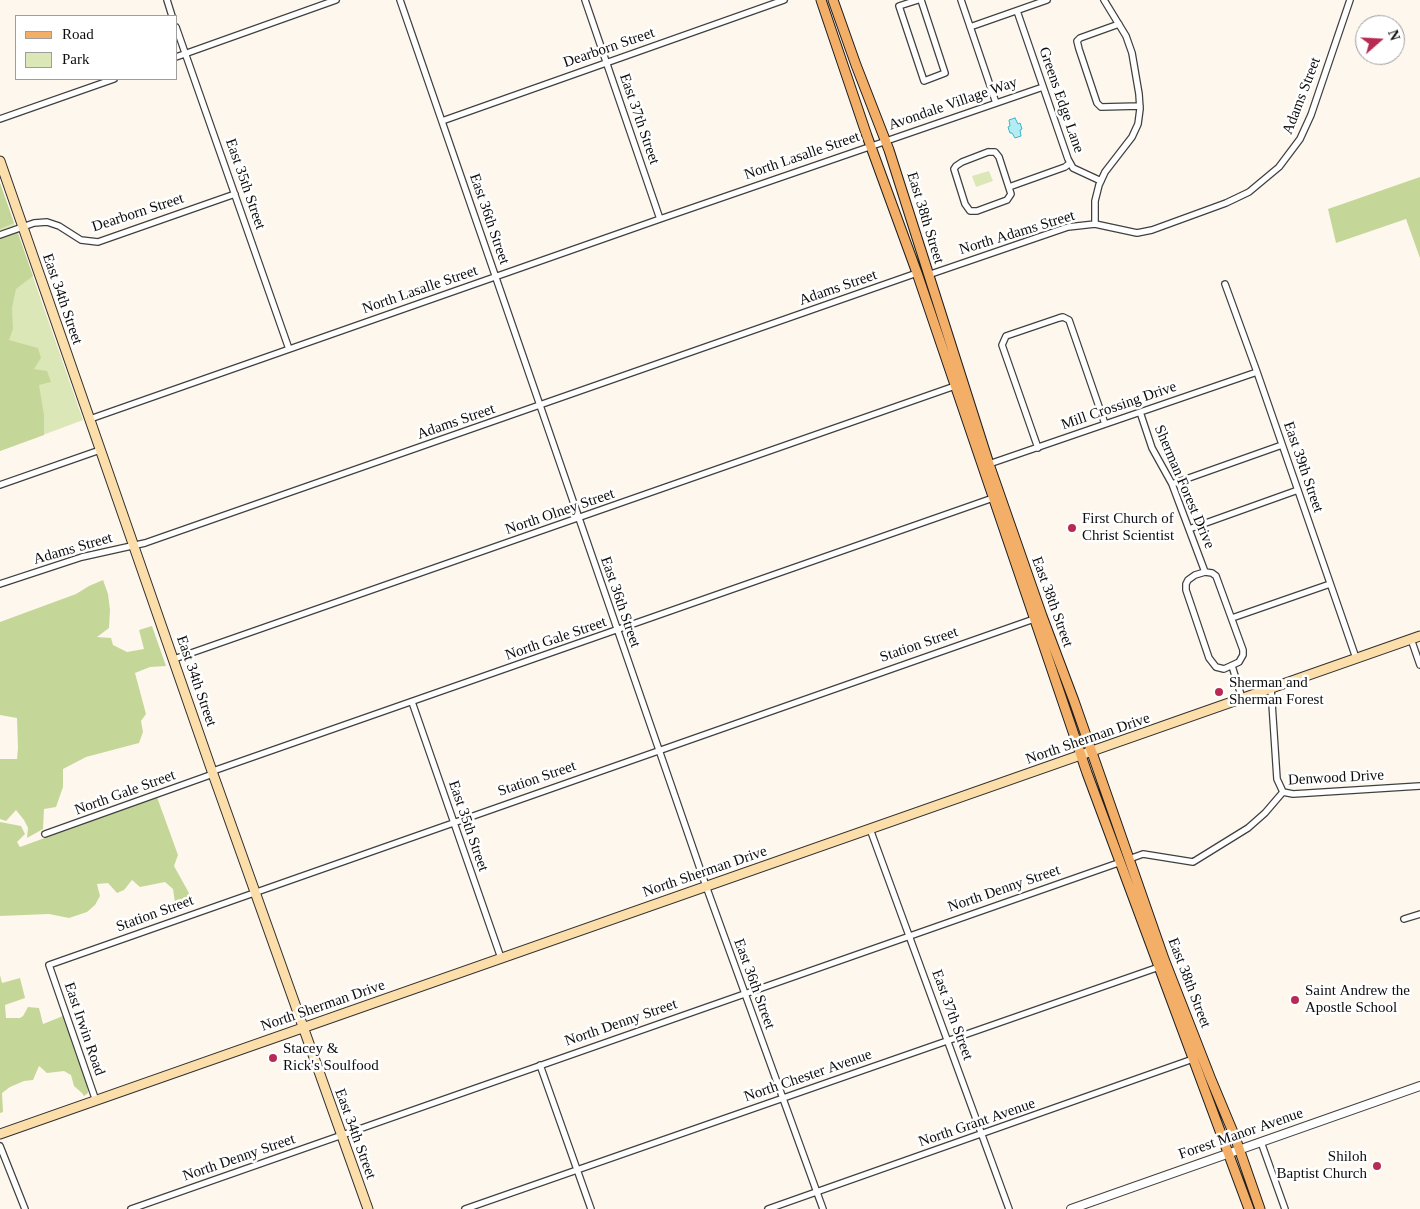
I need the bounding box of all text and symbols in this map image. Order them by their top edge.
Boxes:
legend [15,15,178,80]
north arrow [1355,15,1405,65]
street label: Dearborn Street [561,24,657,72]
text: Road [62,26,94,42]
text: N [1385,28,1402,43]
street label: Greens Edge Lane [1034,45,1088,155]
text: Park [62,51,90,67]
street label: Adams Street [1279,55,1325,137]
street label: East 37th Street [615,71,663,167]
street label: Avondale Village Way [886,74,1020,134]
street label: North Lasalle Street [742,128,862,184]
street label: East 35th Street [221,136,269,232]
street label: East 38th Street [903,170,947,266]
street label: East 36th Street [465,171,513,267]
street label: Dearborn Street [90,190,186,236]
street label: North Adams Street [957,207,1077,259]
street label: East 34th Street [38,251,86,347]
street label: North Lasalle Street [360,262,480,318]
street label: Adams Street [797,266,879,310]
street label: Mill Crossing Drive [1059,378,1179,434]
street label: Adams Street [415,400,497,444]
street label: East 39th Street [1279,419,1327,515]
street label: Sherman Forest Drive [1150,423,1218,551]
street label: North Olney Street [503,485,617,539]
place label: First Church of Christ Scientist [1082,510,1174,545]
marker: First Church of Christ Scientist [1066,522,1078,534]
street label: Adams Street [31,529,115,569]
street label: East 36th Street [596,554,644,650]
street label: East 38th Street [1027,554,1077,650]
street label: North Gale Street [503,613,609,665]
street label: Station Street [878,623,960,667]
street label: East 34th Street [172,633,220,729]
place label: Sherman and Sherman Forest [1229,674,1324,709]
marker: Sherman and Sherman Forest [1213,686,1225,698]
street label: North Sherman Drive [1024,709,1152,769]
street label: Station Street [496,757,578,801]
street label: North Gale Street [72,766,178,820]
street label: Denwood Drive [1287,766,1385,790]
street label: East 35th Street [444,778,492,874]
street label: North Sherman Drive [641,842,769,902]
street label: North Denny Street [946,861,1062,917]
street label: Station Street [114,892,196,936]
street label: East 38th Street [1164,935,1214,1031]
street label: East 36th Street [729,936,779,1032]
street label: East 37th Street [927,967,977,1063]
street label: North Sherman Drive [259,976,387,1036]
street label: East Irwin Road [60,980,108,1078]
place label: Saint Andrew the Apostle School [1305,982,1410,1017]
marker: Saint Andrew the Apostle School [1289,994,1301,1006]
street label: North Denny Street [563,995,679,1051]
place label: Stacey & Rick's Soulfood [283,1040,379,1075]
street label: North Chester Avenue [742,1046,874,1106]
marker: Stacey & Rick's Soulfood [267,1052,279,1064]
street label: East 34th Street [330,1086,380,1182]
street label: North Grant Avenue [916,1095,1038,1151]
street label: Forest Manor Avenue [1176,1104,1306,1164]
street label: North Denny Street [181,1130,297,1186]
place label: Shiloh Baptist Church [1277,1148,1367,1183]
marker: Shiloh Baptist Church [1371,1160,1383,1172]

